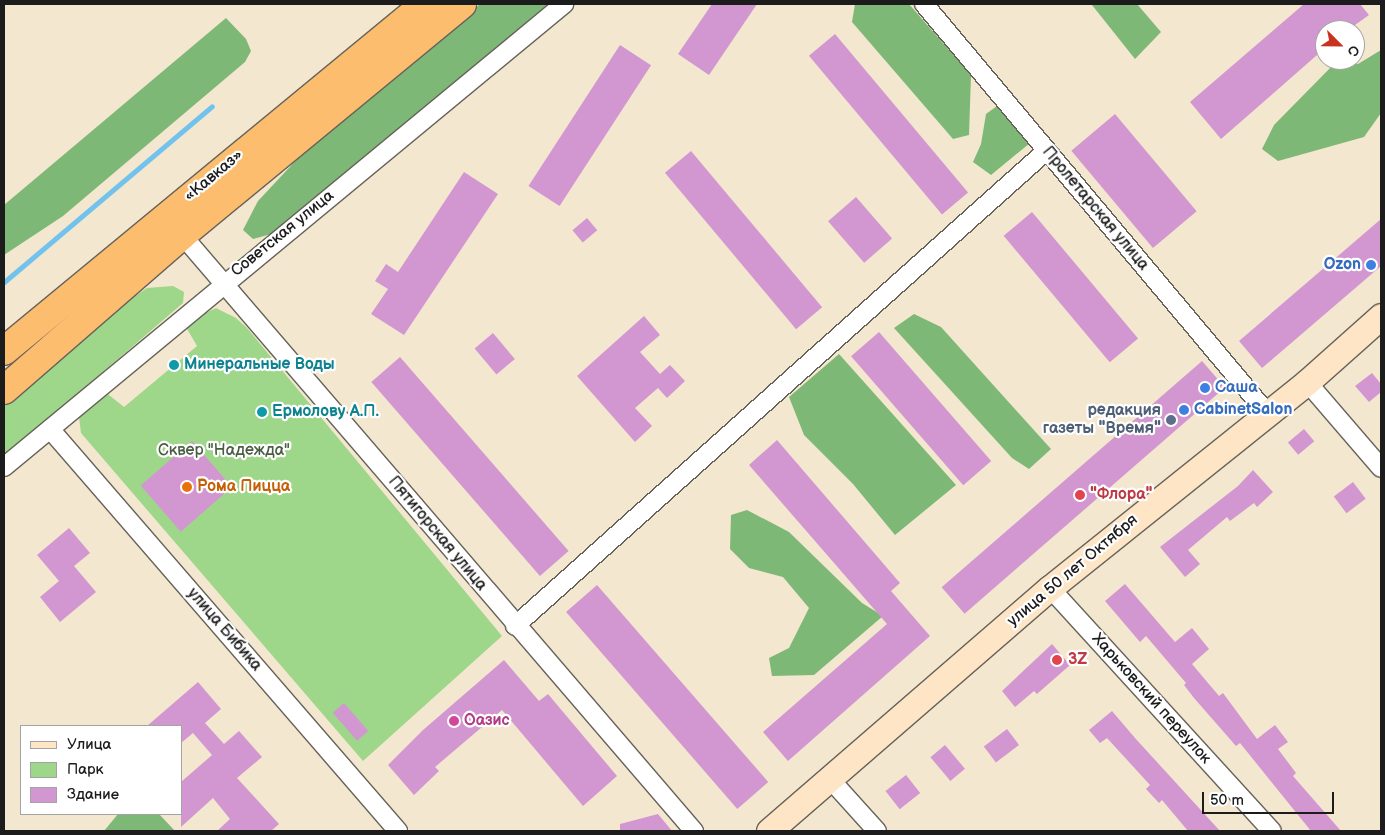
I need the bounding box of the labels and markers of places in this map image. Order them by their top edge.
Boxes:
place label: Ozon [1324,255,1361,275]
marker: Ozon [1365,259,1377,271]
place label: Минеральные Воды [184,355,335,375]
marker: Минеральные Воды [168,359,180,371]
place label: Саша [1215,378,1257,398]
marker: Саша [1199,382,1211,394]
place label: CabinetSalon [1194,400,1292,420]
place label: редакция газеты "Время" [1043,401,1161,439]
place label: Ермолову А.П. [272,402,379,422]
marker: CabinetSalon [1178,404,1190,416]
marker: Ермолову А.П. [256,406,268,418]
marker: редакция газеты "Время" [1165,414,1177,426]
place label: Рома Пицца [197,477,290,497]
marker: Рома Пицца [181,481,193,493]
place label: "Флора" [1090,485,1153,505]
marker: "Флора" [1074,489,1086,501]
place label: 3Z [1068,650,1087,670]
marker: 3Z [1050,653,1064,667]
place label: Оазис [464,711,510,731]
marker: Оазис [448,715,460,727]

